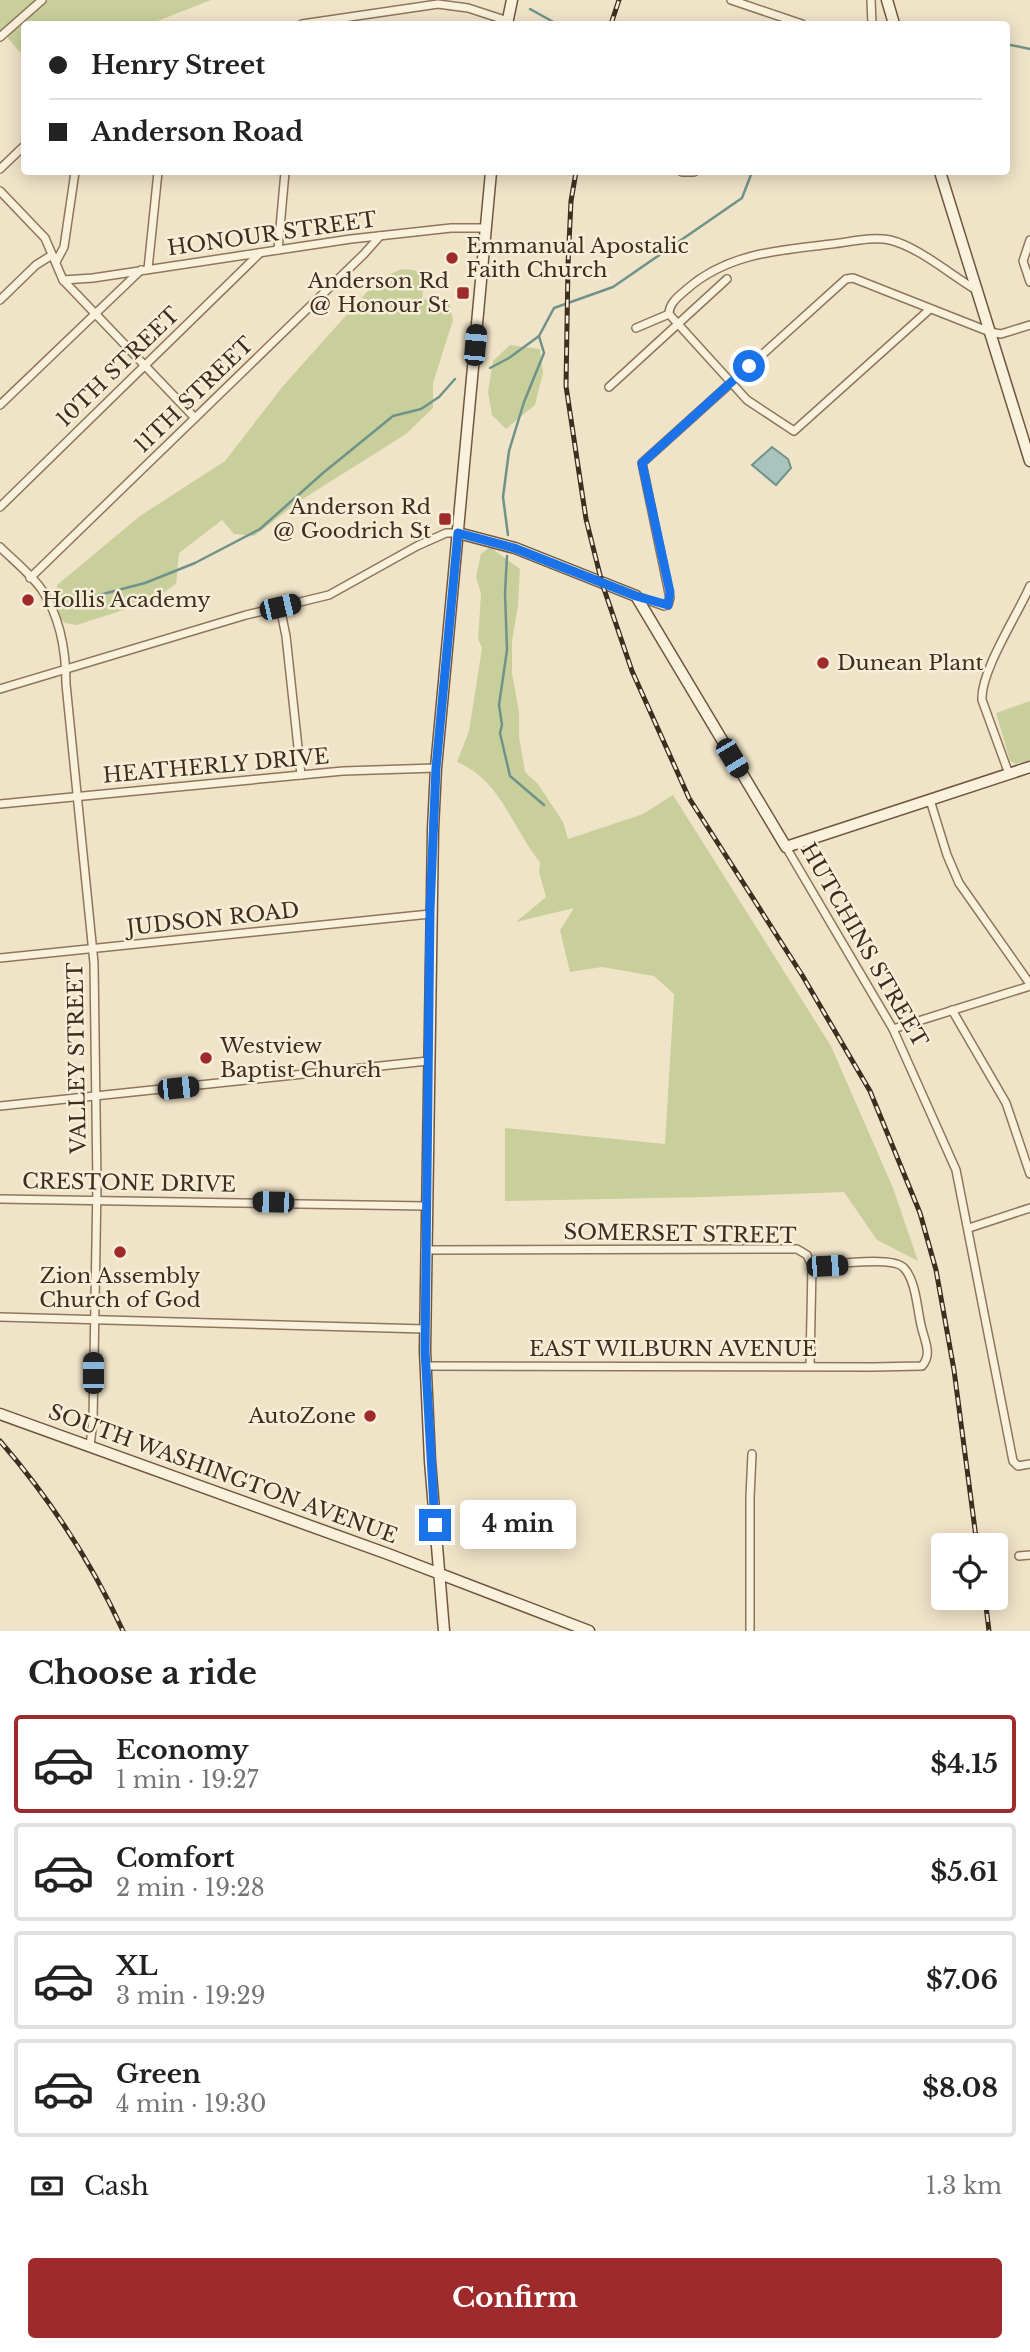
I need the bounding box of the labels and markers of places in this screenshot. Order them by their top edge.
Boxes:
place label: Emmanual Apostalic Faith Church [466,233,689,283]
marker: Emmanual Apostalic Faith Church [444,250,460,266]
place label: Anderson Rd @ Honour St [307,268,449,318]
marker: Anderson Rd @ Honour St [455,285,471,301]
place label: Anderson Rd @ Goodrich St [273,494,431,544]
marker: Anderson Rd @ Goodrich St [437,511,453,527]
place label: Hollis Academy [42,587,211,613]
marker: Hollis Academy [20,592,36,608]
place label: Dunean Plant [837,650,984,676]
marker: Dunean Plant [815,655,831,671]
place label: Westview Baptist Church [219,1033,381,1083]
marker: Westview Baptist Church [198,1050,214,1066]
marker: Zion Assembly Church of God [112,1244,128,1260]
place label: Zion Assembly Church of God [39,1263,201,1313]
place label: AutoZone [247,1403,356,1429]
marker: AutoZone [362,1408,378,1424]

